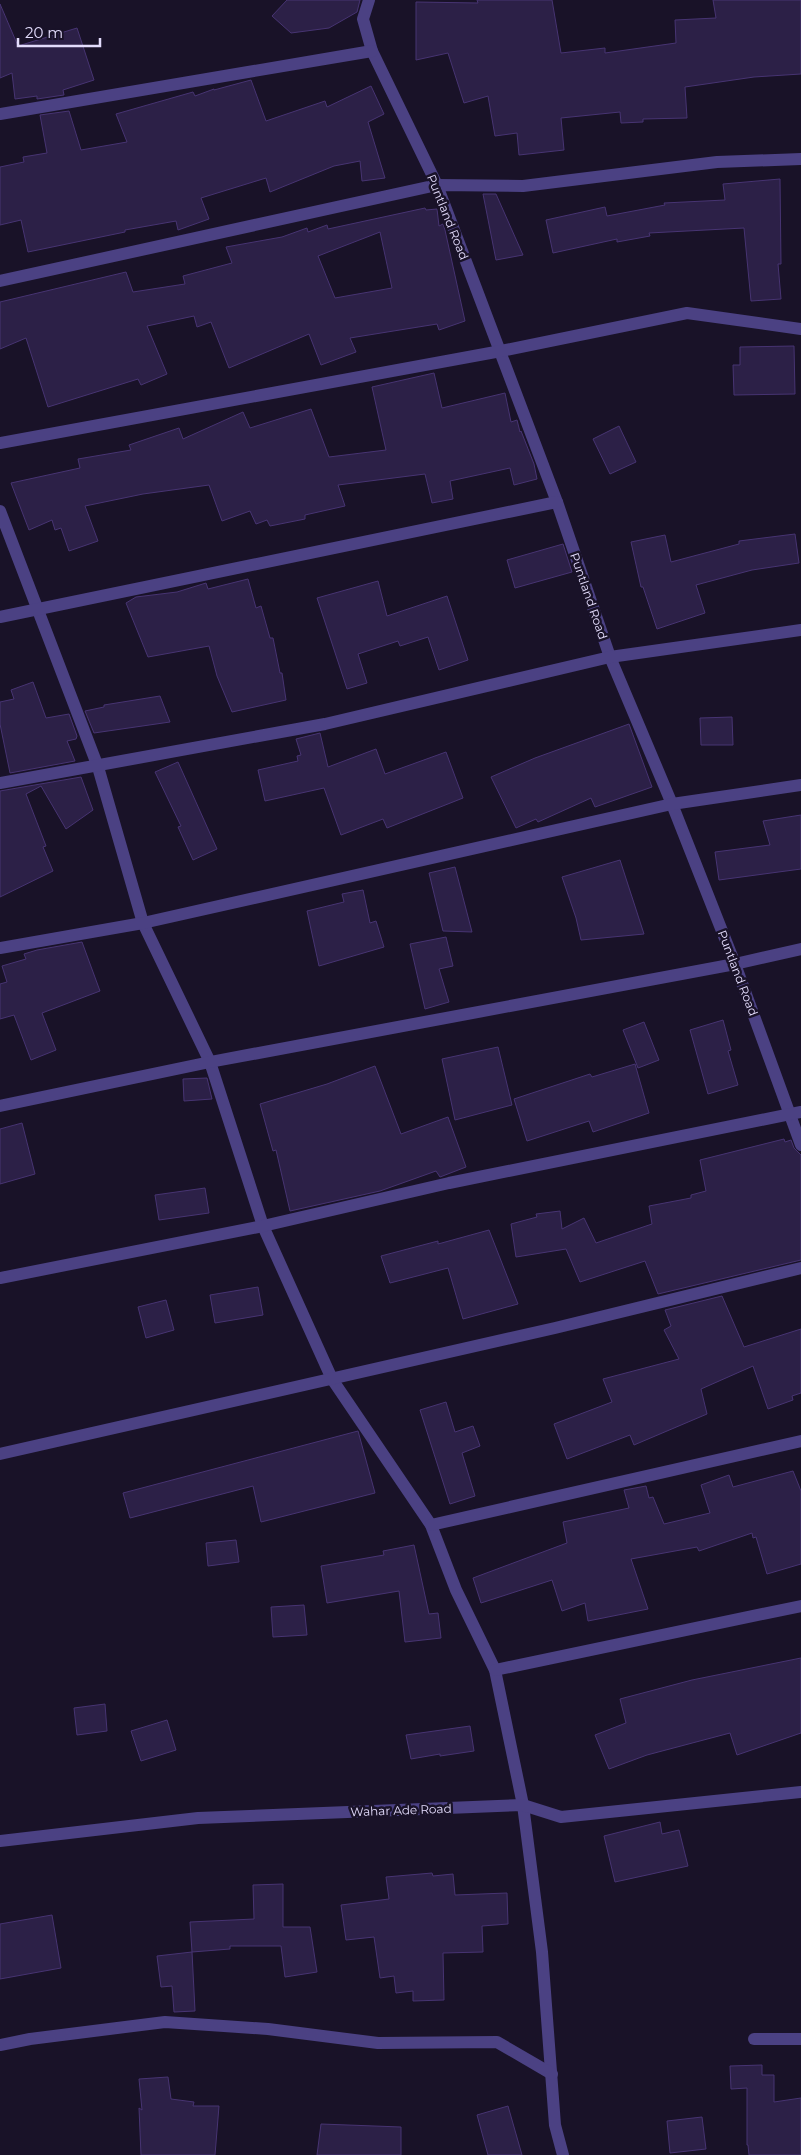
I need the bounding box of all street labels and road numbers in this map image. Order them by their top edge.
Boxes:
street label: Puntland Road [424,172,472,262]
street label: Puntland Road [567,551,611,641]
street label: Puntland Road [715,928,761,1018]
street label: Wahar Ade Road [350,1801,452,1819]

